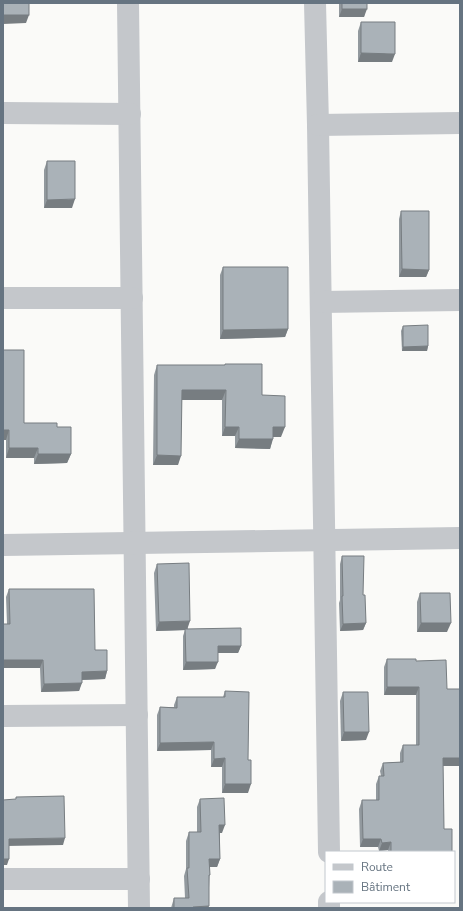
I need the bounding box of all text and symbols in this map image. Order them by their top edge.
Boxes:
legend [325,851,455,903]
text: Route [361,859,393,875]
text: Bâtiment [361,879,411,895]

